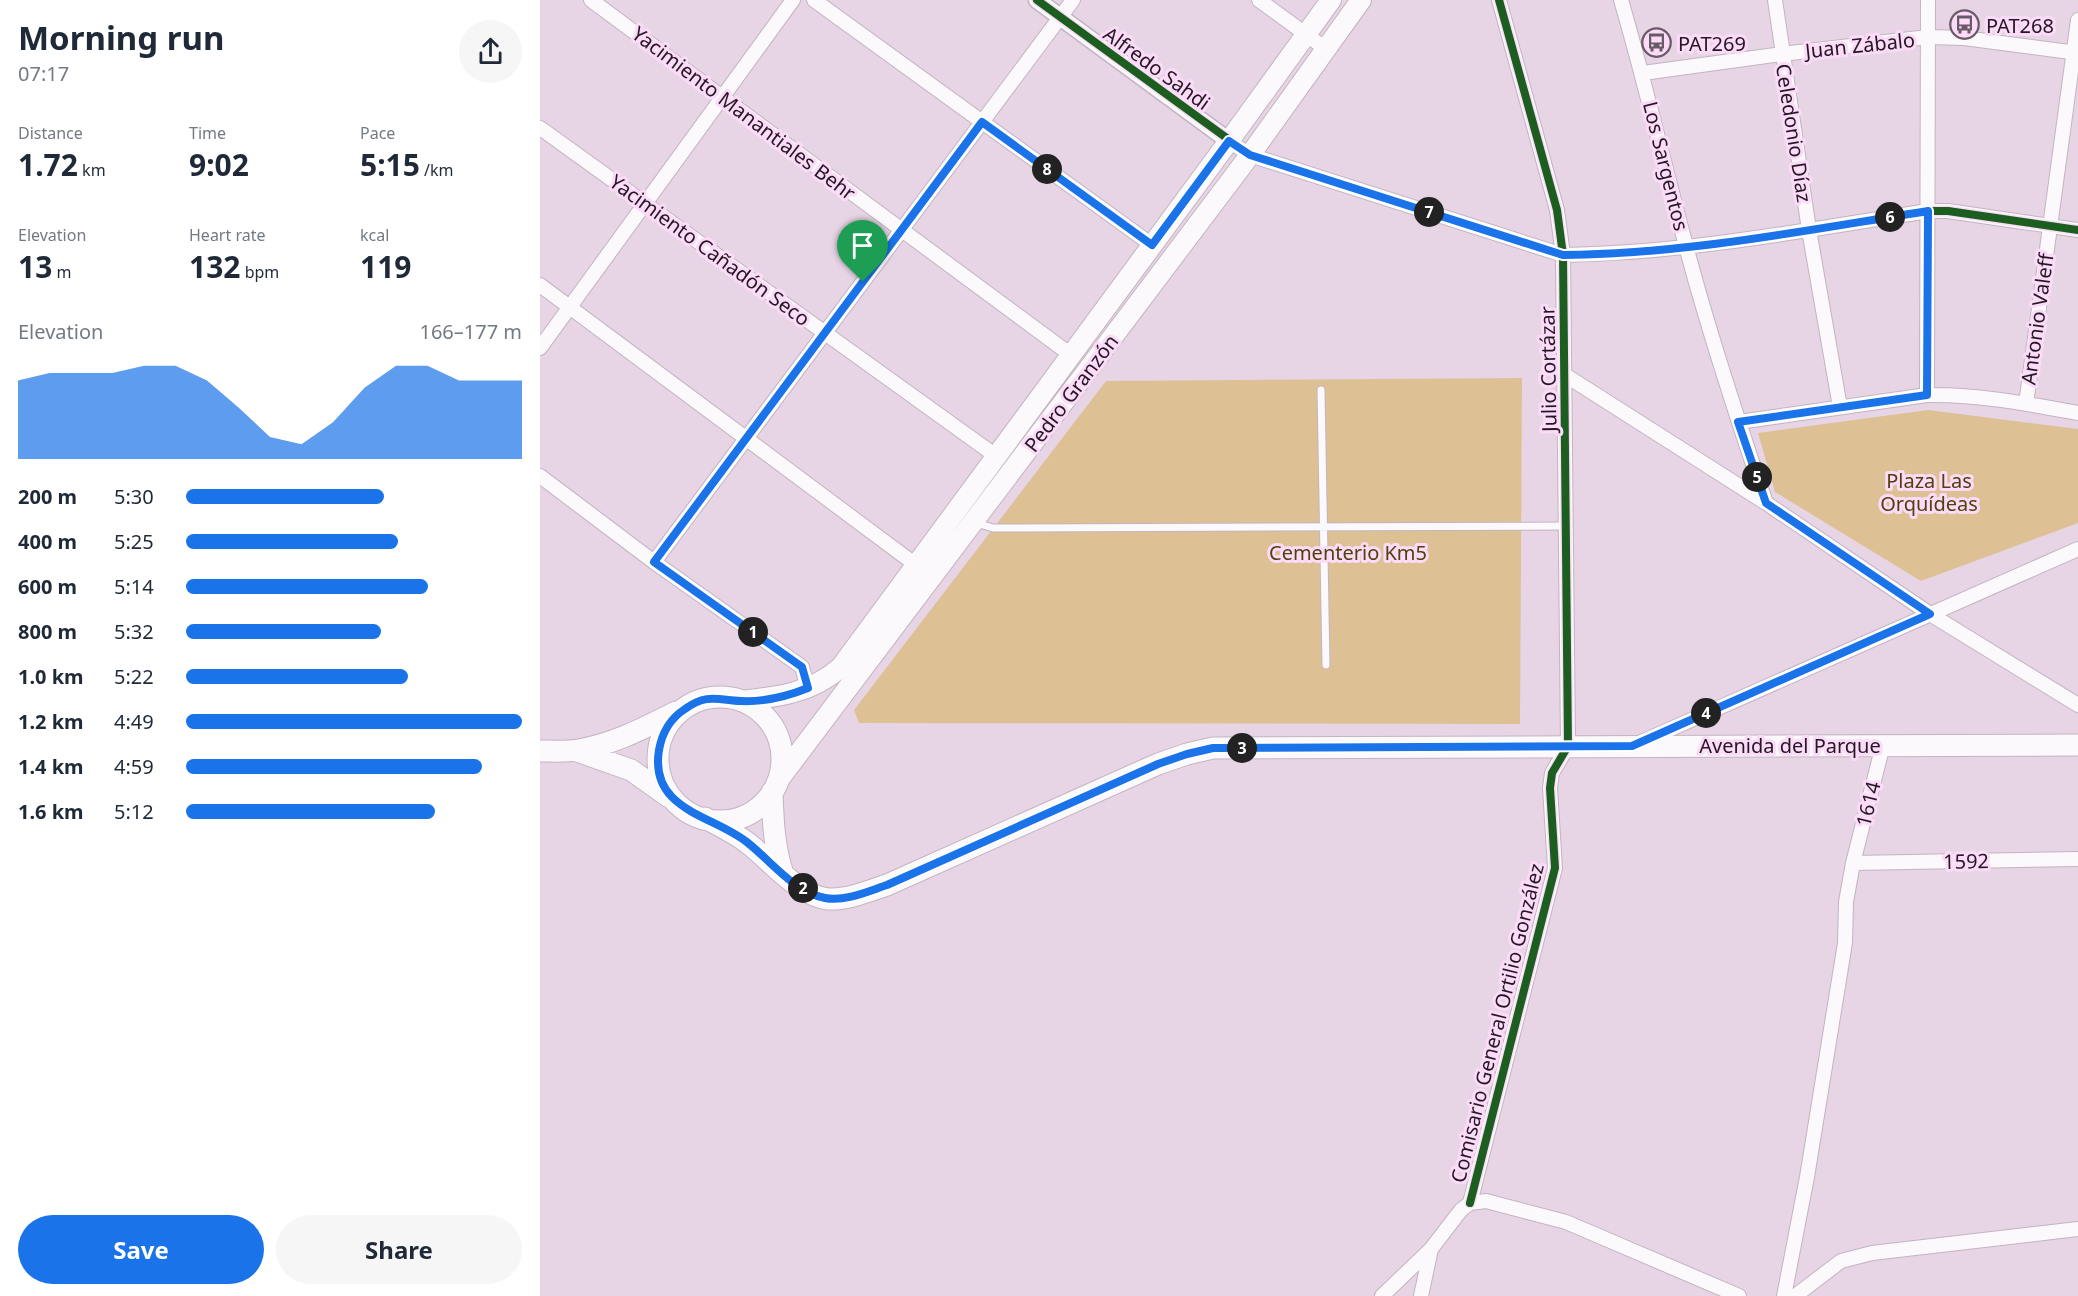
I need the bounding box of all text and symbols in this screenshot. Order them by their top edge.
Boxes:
bus stop icon: PAT268 [1949,9,1981,41]
place label: PAT268 [1986,12,2054,39]
text: Morning run [18,15,224,60]
button: share [459,20,522,83]
street label: Yacimiento Manantiales Behr [627,20,861,206]
street label: Alfredo Sahdi [1098,20,1216,116]
street label: Juan Zábalo [1802,26,1916,64]
bus stop icon: PAT269 [1641,27,1673,59]
place label: PAT269 [1678,30,1746,57]
text: 07:17 [18,60,69,87]
street label: Celedonio Díaz [1770,62,1818,204]
street label: Los Sargentos [1637,98,1695,234]
text: Distance [18,122,83,144]
text: Time [189,122,226,144]
text: Pace [360,122,395,144]
text: 1.72 [18,144,78,185]
text: 9:02 [189,144,249,185]
text: 5:15 [360,144,420,185]
pin: 8 [1032,154,1062,184]
text: 8 [1042,158,1052,180]
text: km [78,159,106,181]
text: /km [420,159,454,181]
street label: Yacimiento Cañadón Seco [604,168,816,332]
pin: 7 [1414,197,1444,227]
text: 7 [1424,201,1434,223]
pin: 6 [1875,202,1905,232]
text: 6 [1885,206,1895,228]
pin [837,220,888,282]
text: Elevation [18,224,86,246]
text: Heart rate [189,224,265,246]
text: kcal [360,224,389,246]
icon: arrive [846,229,879,262]
text: 13 [18,246,52,287]
text: 132 [189,246,240,287]
text: 119 [360,246,411,287]
street label: Antonio Valeff [2014,250,2060,386]
text: m [52,261,71,283]
text: bpm [240,261,279,283]
street label: Julio Cortázar [1533,306,1563,434]
text: Elevation [18,318,103,345]
text: 166–177 m [419,318,522,345]
street label: Pedro Granzón [1018,329,1124,457]
pin: 5 [1742,462,1772,492]
text: 5 [1752,466,1762,488]
park label: Plaza Las Orquídeas [1880,467,1978,517]
text: 200 m [18,483,77,510]
text: 5:30 [114,483,154,510]
text: 400 m [18,528,77,555]
text: 5:25 [114,528,154,555]
park label: Cementerio Km5 [1269,539,1427,566]
text: 600 m [18,573,77,600]
text: 5:14 [114,573,154,600]
pin: 1 [738,617,768,647]
text: 800 m [18,618,77,645]
text: 5:32 [114,618,154,645]
text: 1 [748,621,758,643]
text: 1.0 km [18,663,84,690]
text: 5:22 [114,663,154,690]
pin: 4 [1691,698,1721,728]
text: 4 [1701,702,1711,724]
text: 1.2 km [18,708,84,735]
text: 4:49 [114,708,154,735]
street label: Avenida del Parque [1699,732,1881,759]
pin: 3 [1227,733,1257,763]
text: 3 [1237,737,1247,759]
text: 1.4 km [18,753,84,780]
text: 4:59 [114,753,154,780]
street label: 1614 [1849,778,1887,829]
text: 1.6 km [18,798,84,825]
text: 5:12 [114,798,154,825]
street label: 1592 [1943,847,1989,875]
street label: Comisario General Ortilio González [1444,861,1550,1185]
pin: 2 [788,873,818,903]
text: 2 [798,877,808,899]
button: Save [18,1215,264,1284]
button: Share [276,1215,522,1284]

